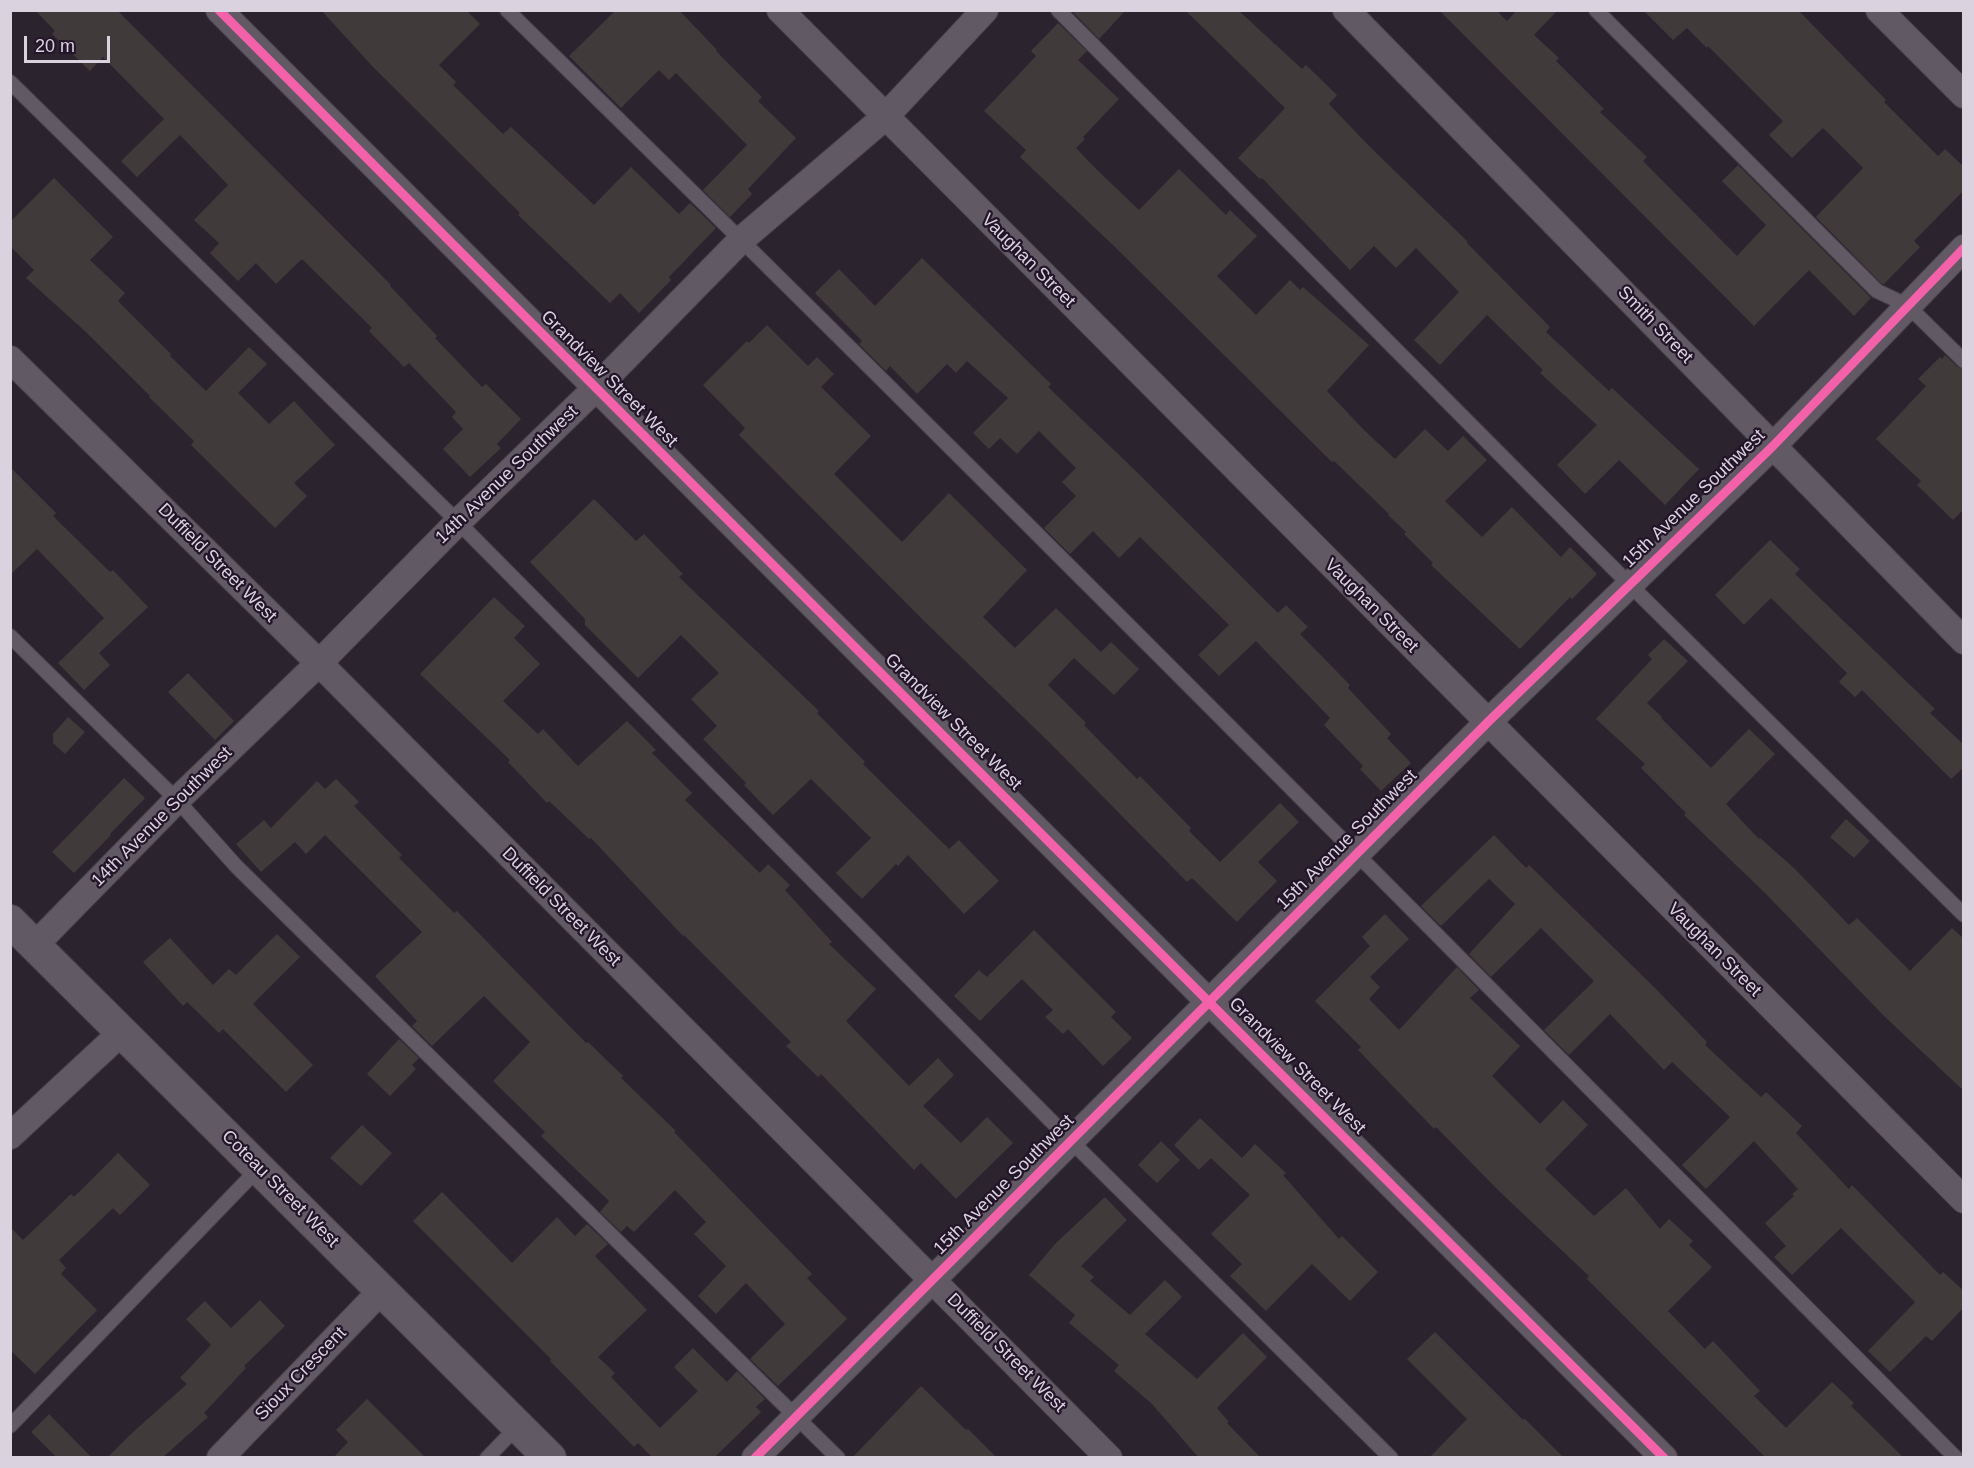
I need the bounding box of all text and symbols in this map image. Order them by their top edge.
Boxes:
scale bar [27,24,112,62]
text: 20 m [35,36,75,56]
street label: Vaughan Street [977,210,1079,312]
street label: Smith Street [1613,282,1697,368]
street label: Grandview Street West [536,306,682,452]
street label: 14th Avenue Southwest [431,401,583,549]
street label: 15th Avenue Southwest [1618,425,1770,573]
street label: Duffield Street West [153,499,281,627]
street label: Vaughan Street [1320,555,1422,657]
street label: Grandview Street West [880,649,1026,795]
street label: 14th Avenue Southwest [87,742,237,892]
street label: 15th Avenue Southwest [1272,765,1422,915]
street label: Duffield Street West [497,843,625,971]
street label: Vaughan Street [1663,899,1765,1001]
street label: Grandview Street West [1224,993,1370,1139]
street label: 15th Avenue Southwest [929,1110,1079,1260]
street label: Coteau Street West [217,1126,343,1252]
street label: Duffield Street West [942,1289,1070,1417]
street label: Sioux Crescent [251,1323,351,1425]

